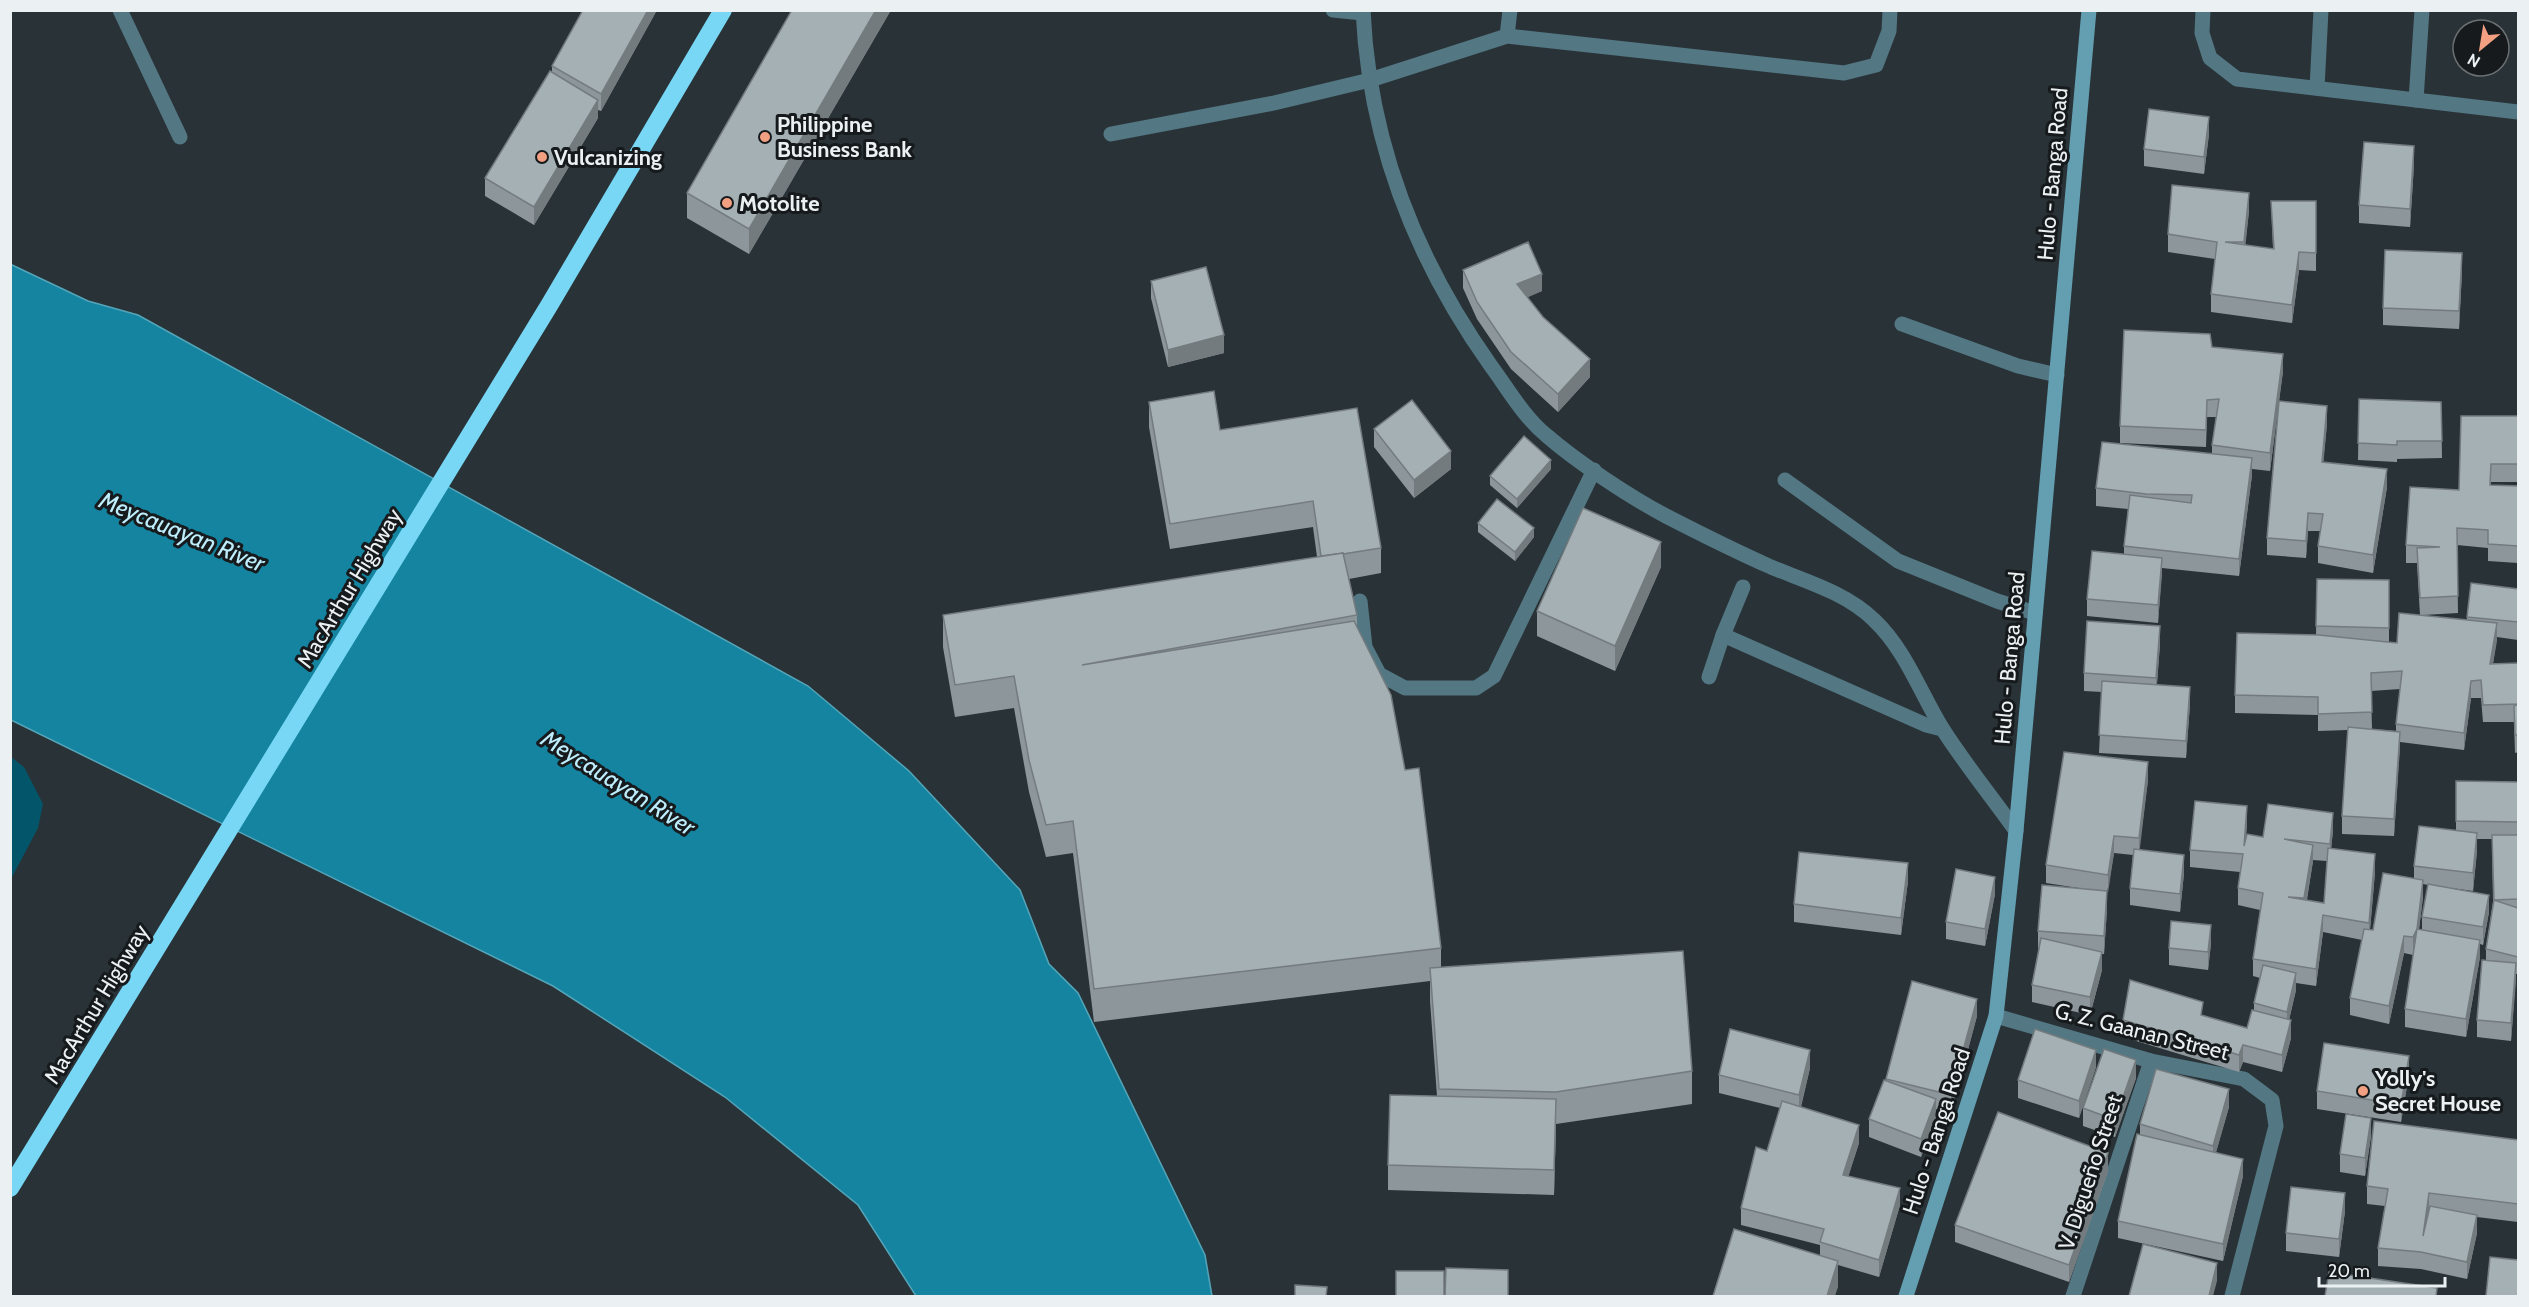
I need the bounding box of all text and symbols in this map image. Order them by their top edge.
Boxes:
north arrow [2451,18,2511,78]
text: N [2464,50,2483,72]
street label: Hulo - Banga Road [2031,86,2074,262]
place label: Philippine Business Bank [777,111,912,163]
marker: Philippine Business Bank [758,130,772,144]
place label: Vulcanizing [554,144,662,171]
marker: Vulcanizing [535,150,549,164]
place label: Motolite [739,190,820,217]
marker: Motolite [720,196,734,210]
water label: Meycauayan River [94,485,271,578]
street label: MacArthur Highway [291,504,408,673]
street label: Hulo - Banga Road [1988,570,2031,746]
water label: Meycauayan River [535,723,702,842]
street label: MacArthur Highway [38,920,155,1089]
street label: G. Z. Gaanan Street [2052,997,2232,1066]
street label: Hulo - Banga Road [1897,1045,1976,1218]
place label: Yolly's Secret House [2374,1065,2501,1117]
marker: Yolly's Secret House [2356,1084,2370,1098]
street label: V. Digueño Street [2053,1090,2129,1253]
scale bar [2319,1250,2445,1288]
text: 20 m [2328,1260,2370,1282]

